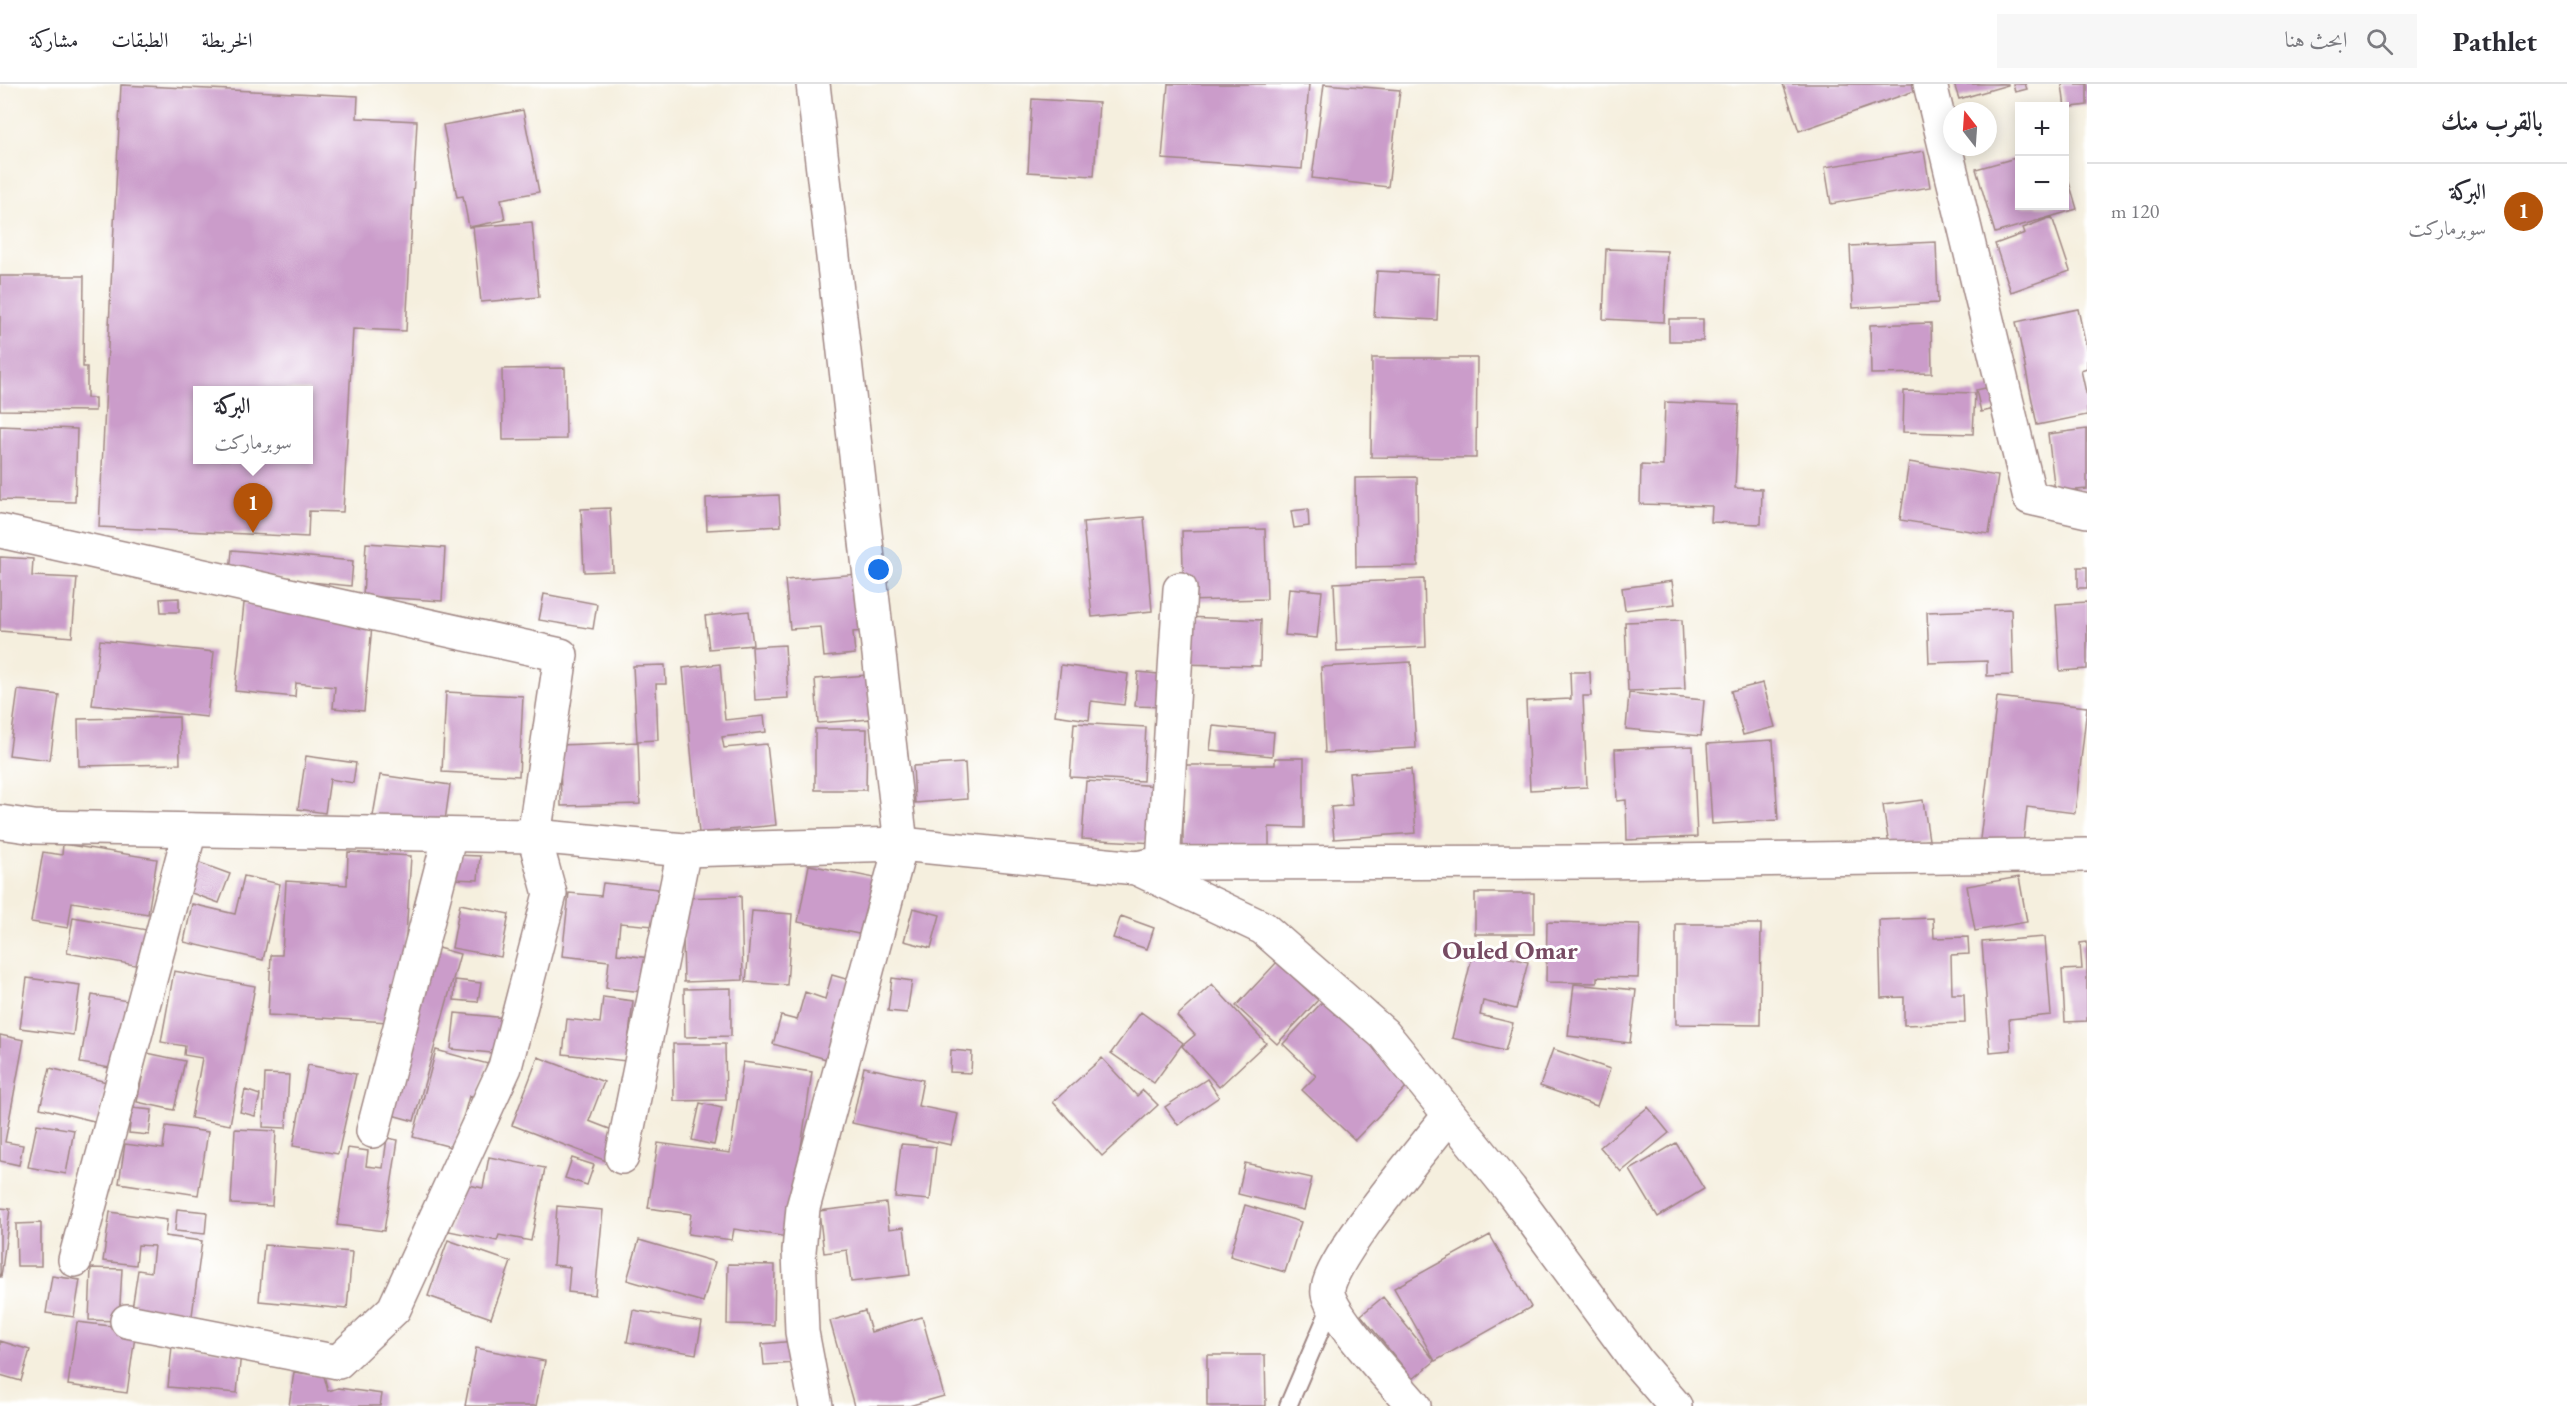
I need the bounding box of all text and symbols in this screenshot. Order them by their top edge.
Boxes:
search box [1997,14,2417,68]
text: Pathlet [2453,23,2537,59]
text: ابحث هنا [2285,25,2348,54]
icon: search [2363,25,2396,58]
text: مشاركة [30,26,78,53]
text: الطبقات [111,26,168,53]
text: الخريطة [201,26,253,53]
north arrow [1943,102,1997,156]
map controls [2015,102,2069,210]
button: + [2015,102,2069,156]
text: بالقرب منك [2441,104,2543,138]
button: − [2015,156,2069,210]
text: البركة [2450,177,2486,206]
text: 120 m [2111,198,2159,224]
text: 1 [2518,198,2529,224]
text: سوبرماركت [2408,215,2486,241]
popup [193,386,313,464]
text: البركة [214,391,251,420]
text: سوبرماركت [214,429,292,455]
pin: 1 [234,484,272,533]
your location [864,555,893,584]
district label: Ouled Omar [1442,933,1578,967]

